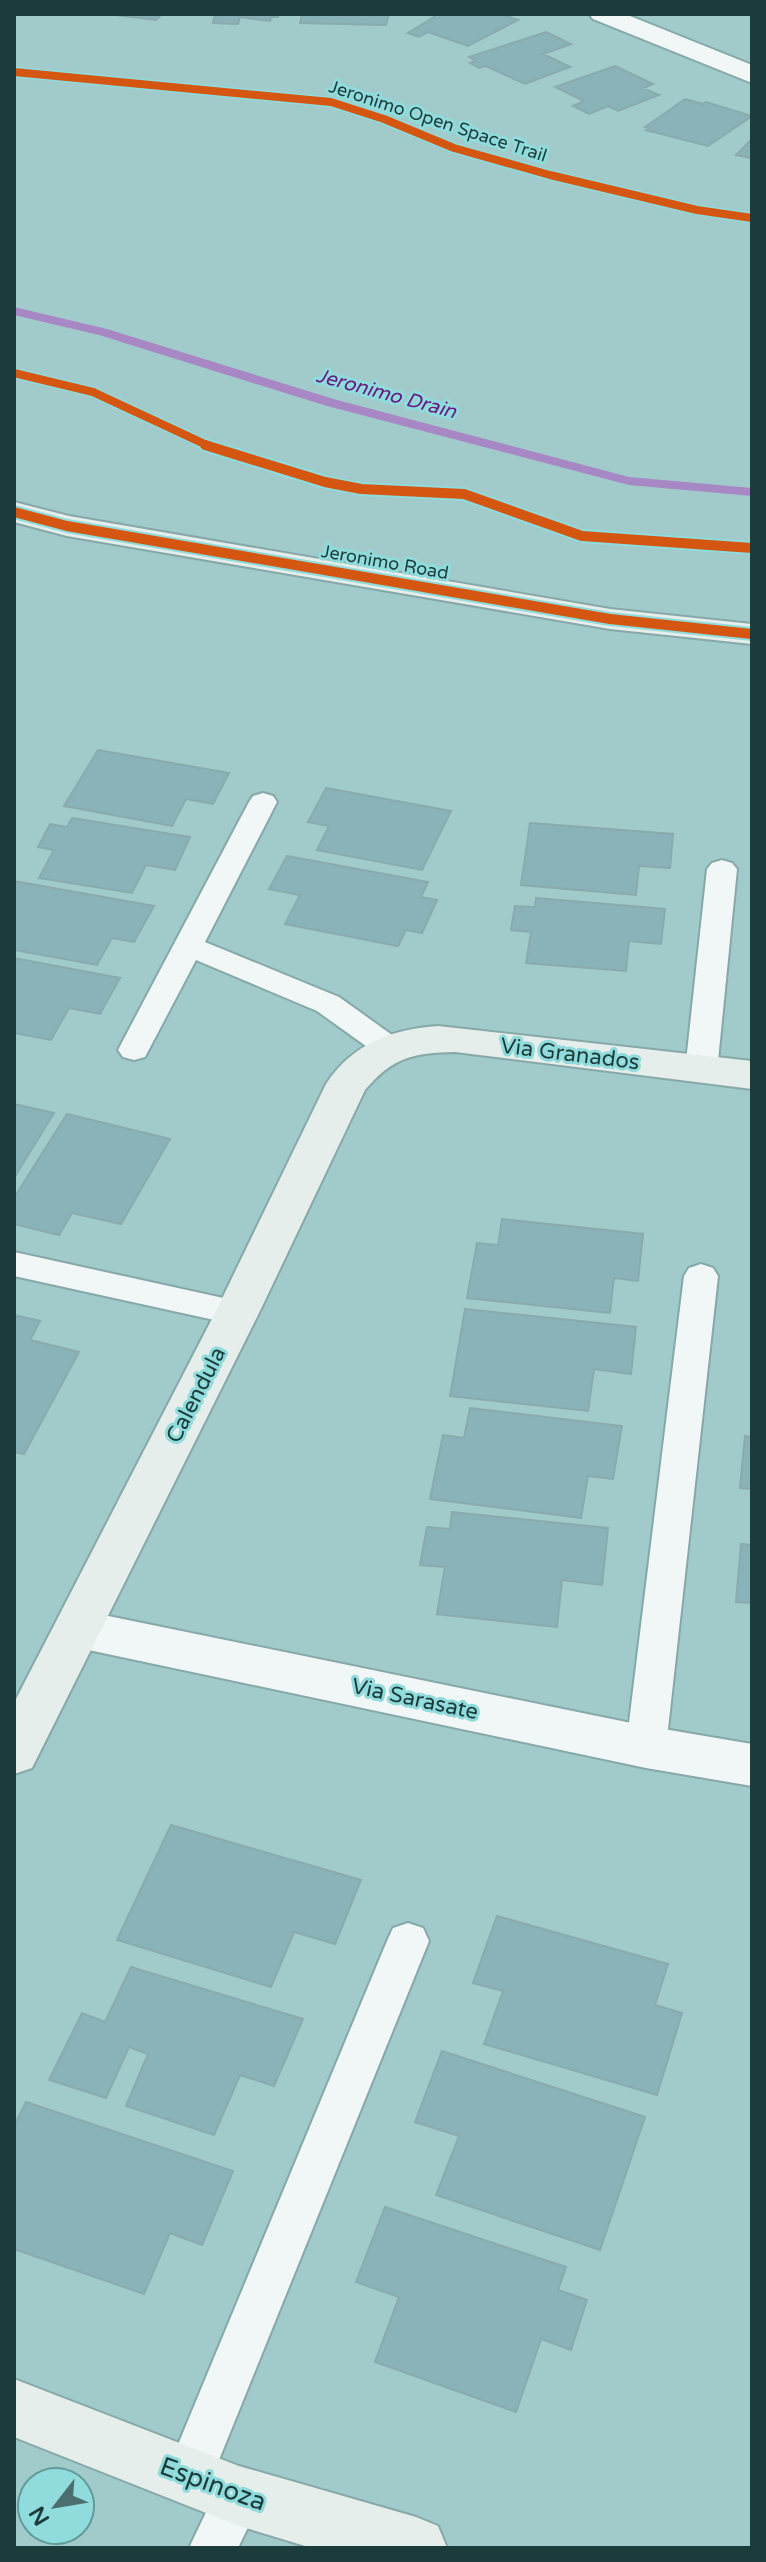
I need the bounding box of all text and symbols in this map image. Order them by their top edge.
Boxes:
street label: Jeronimo Open Space Trail [326,75,550,167]
water label: Jeronimo Drain [313,364,459,424]
street label: Jeronimo Road [320,540,450,584]
street label: Via Granados [499,1033,641,1075]
street label: Calendula [161,1343,231,1447]
street label: Via Sarasate [349,1673,481,1725]
street label: Espinoza [156,2450,270,2518]
north arrow [16,2466,96,2546]
text: N [24,2502,55,2530]

